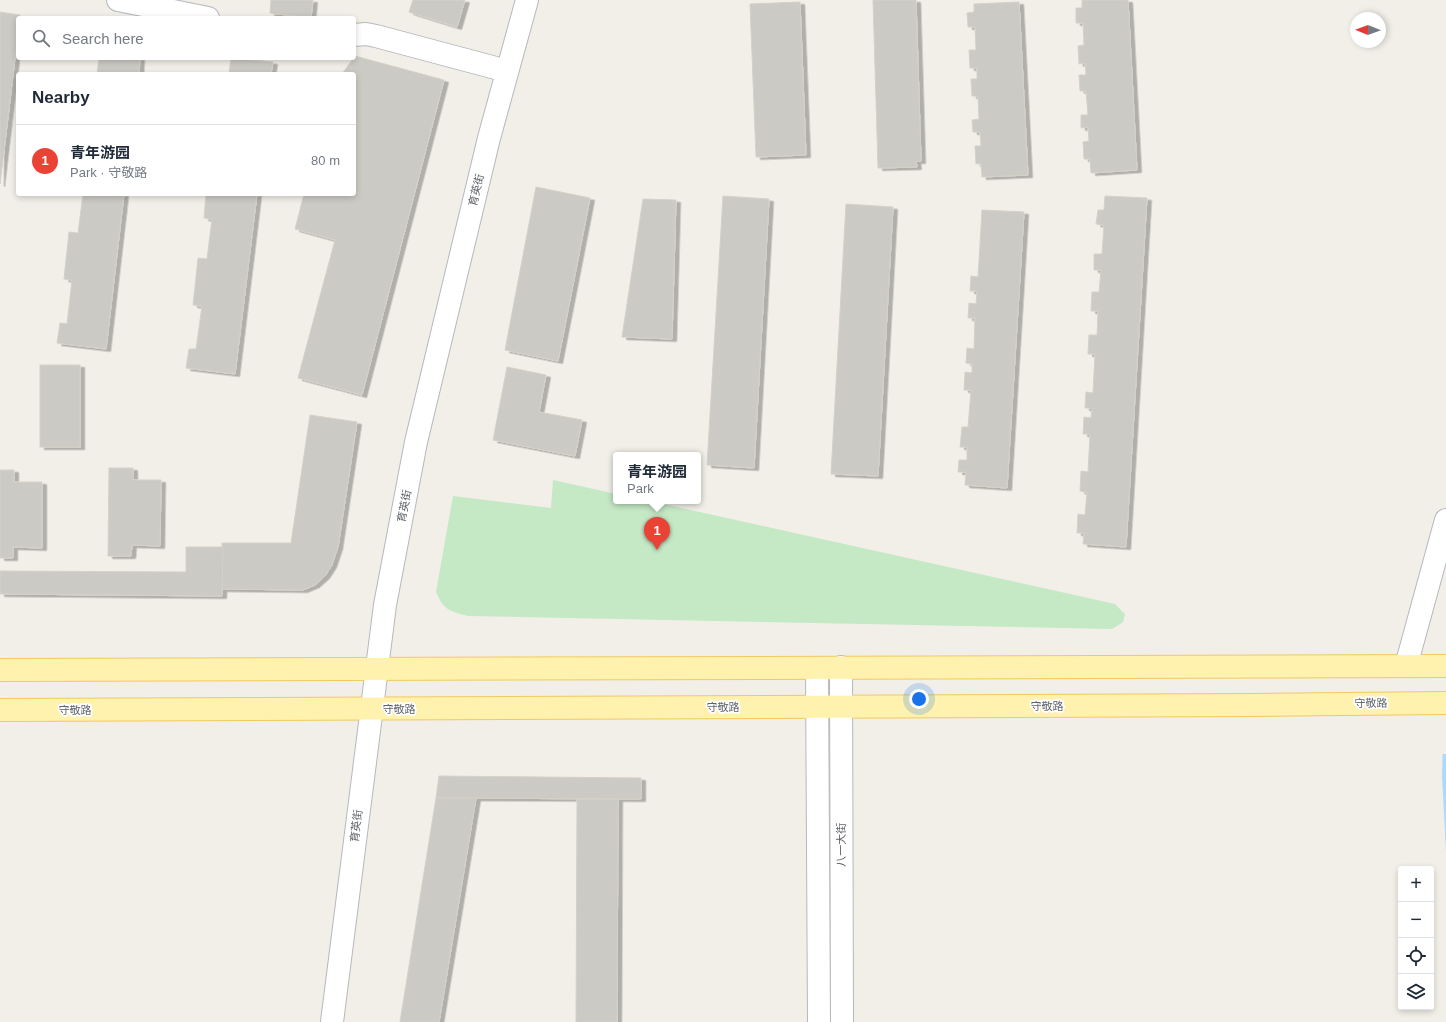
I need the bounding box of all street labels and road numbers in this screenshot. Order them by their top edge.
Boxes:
street label: 育英街 [466,173,486,207]
street label: 育英街 [395,489,413,523]
street label: 守敬路 [1354,697,1388,709]
street label: 守敬路 [1031,700,1064,712]
street label: 守敬路 [707,701,740,713]
street label: 守敬路 [383,703,416,715]
street label: 守敬路 [59,704,92,716]
street label: 育英街 [348,809,364,843]
street label: 八一大街 [835,823,847,867]

